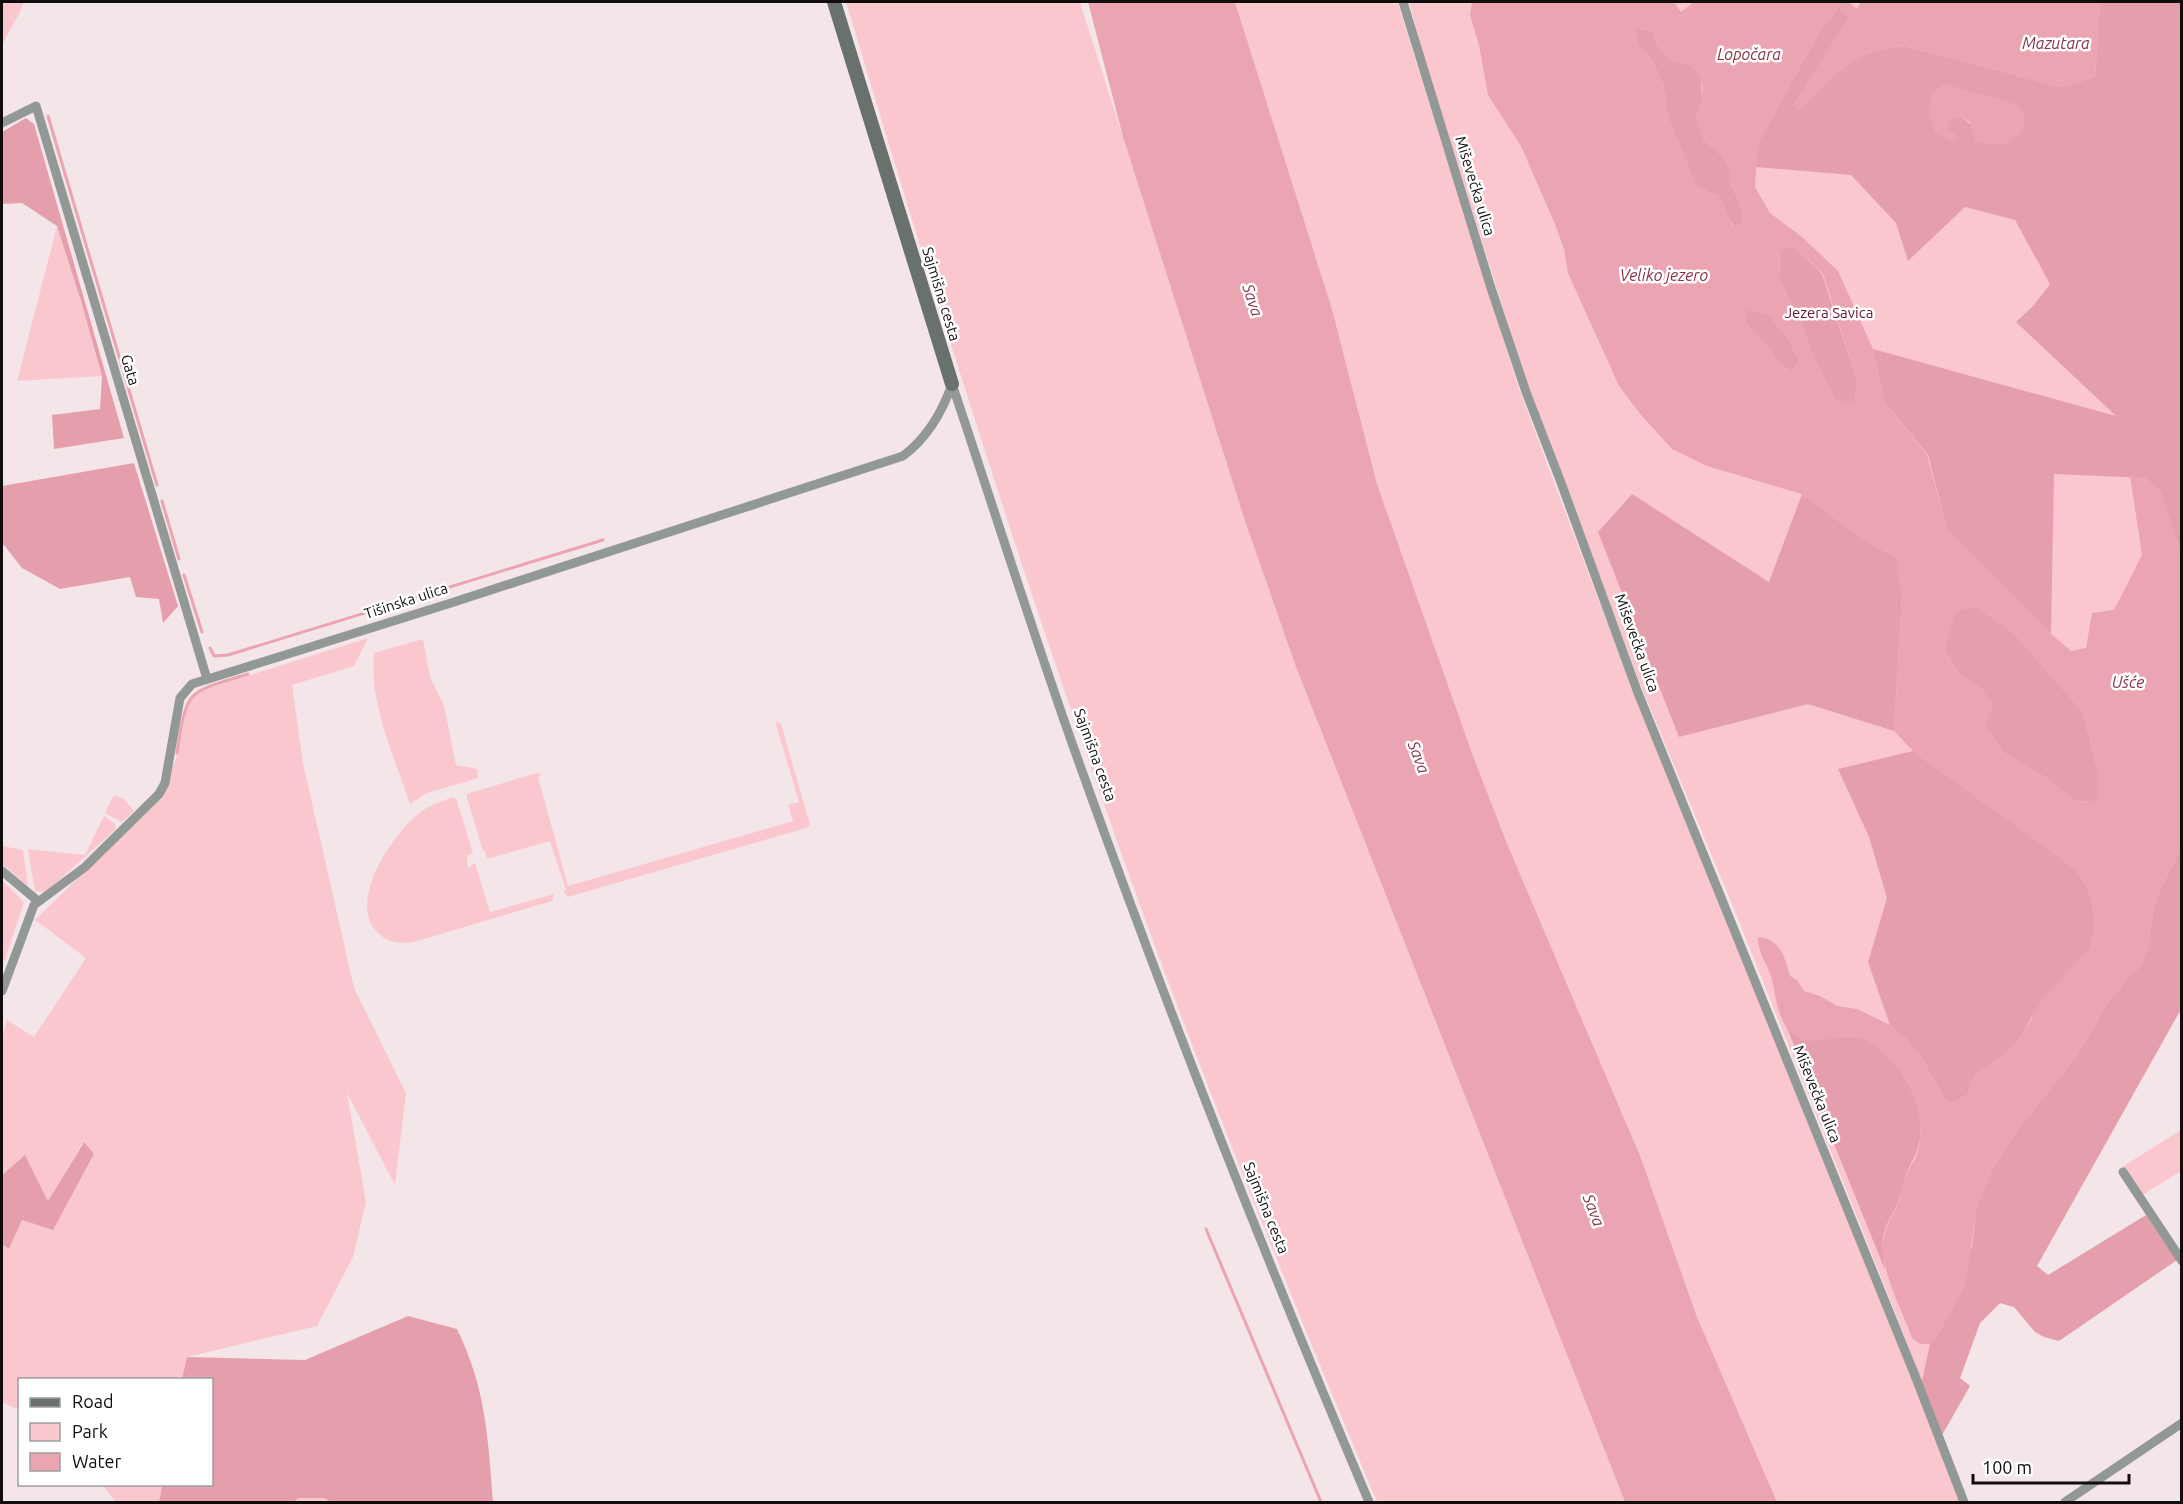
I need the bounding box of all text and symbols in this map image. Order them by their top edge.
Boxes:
water label: Mazutara [2022,34,2090,52]
water label: Lopočara [1717,45,1781,63]
street label: Miševečka ulica [1452,134,1499,238]
street label: Sajmišna cesta [919,245,964,343]
water label: Veliko jezero [1620,266,1708,284]
water label: Sava [1239,281,1267,319]
park label: Jezera Savica [1785,304,1873,321]
street label: Gata [118,352,143,387]
street label: Tišinska ulica [362,579,450,622]
street label: Miševečka ulica [1612,591,1663,694]
water label: Ušće [2112,673,2144,691]
street label: Sajmišna cesta [1071,706,1120,803]
water label: Sava [1404,737,1433,776]
street label: Miševečka ulica [1790,1043,1845,1145]
street label: Sajmišna cesta [1240,1160,1293,1256]
water label: Sava [1579,1190,1608,1229]
legend [18,1378,213,1486]
text: Road [72,1391,114,1411]
text: Park [72,1421,108,1441]
scale bar [1973,1447,2129,1485]
text: Water [72,1451,122,1471]
text: 100 m [1982,1457,2032,1477]

